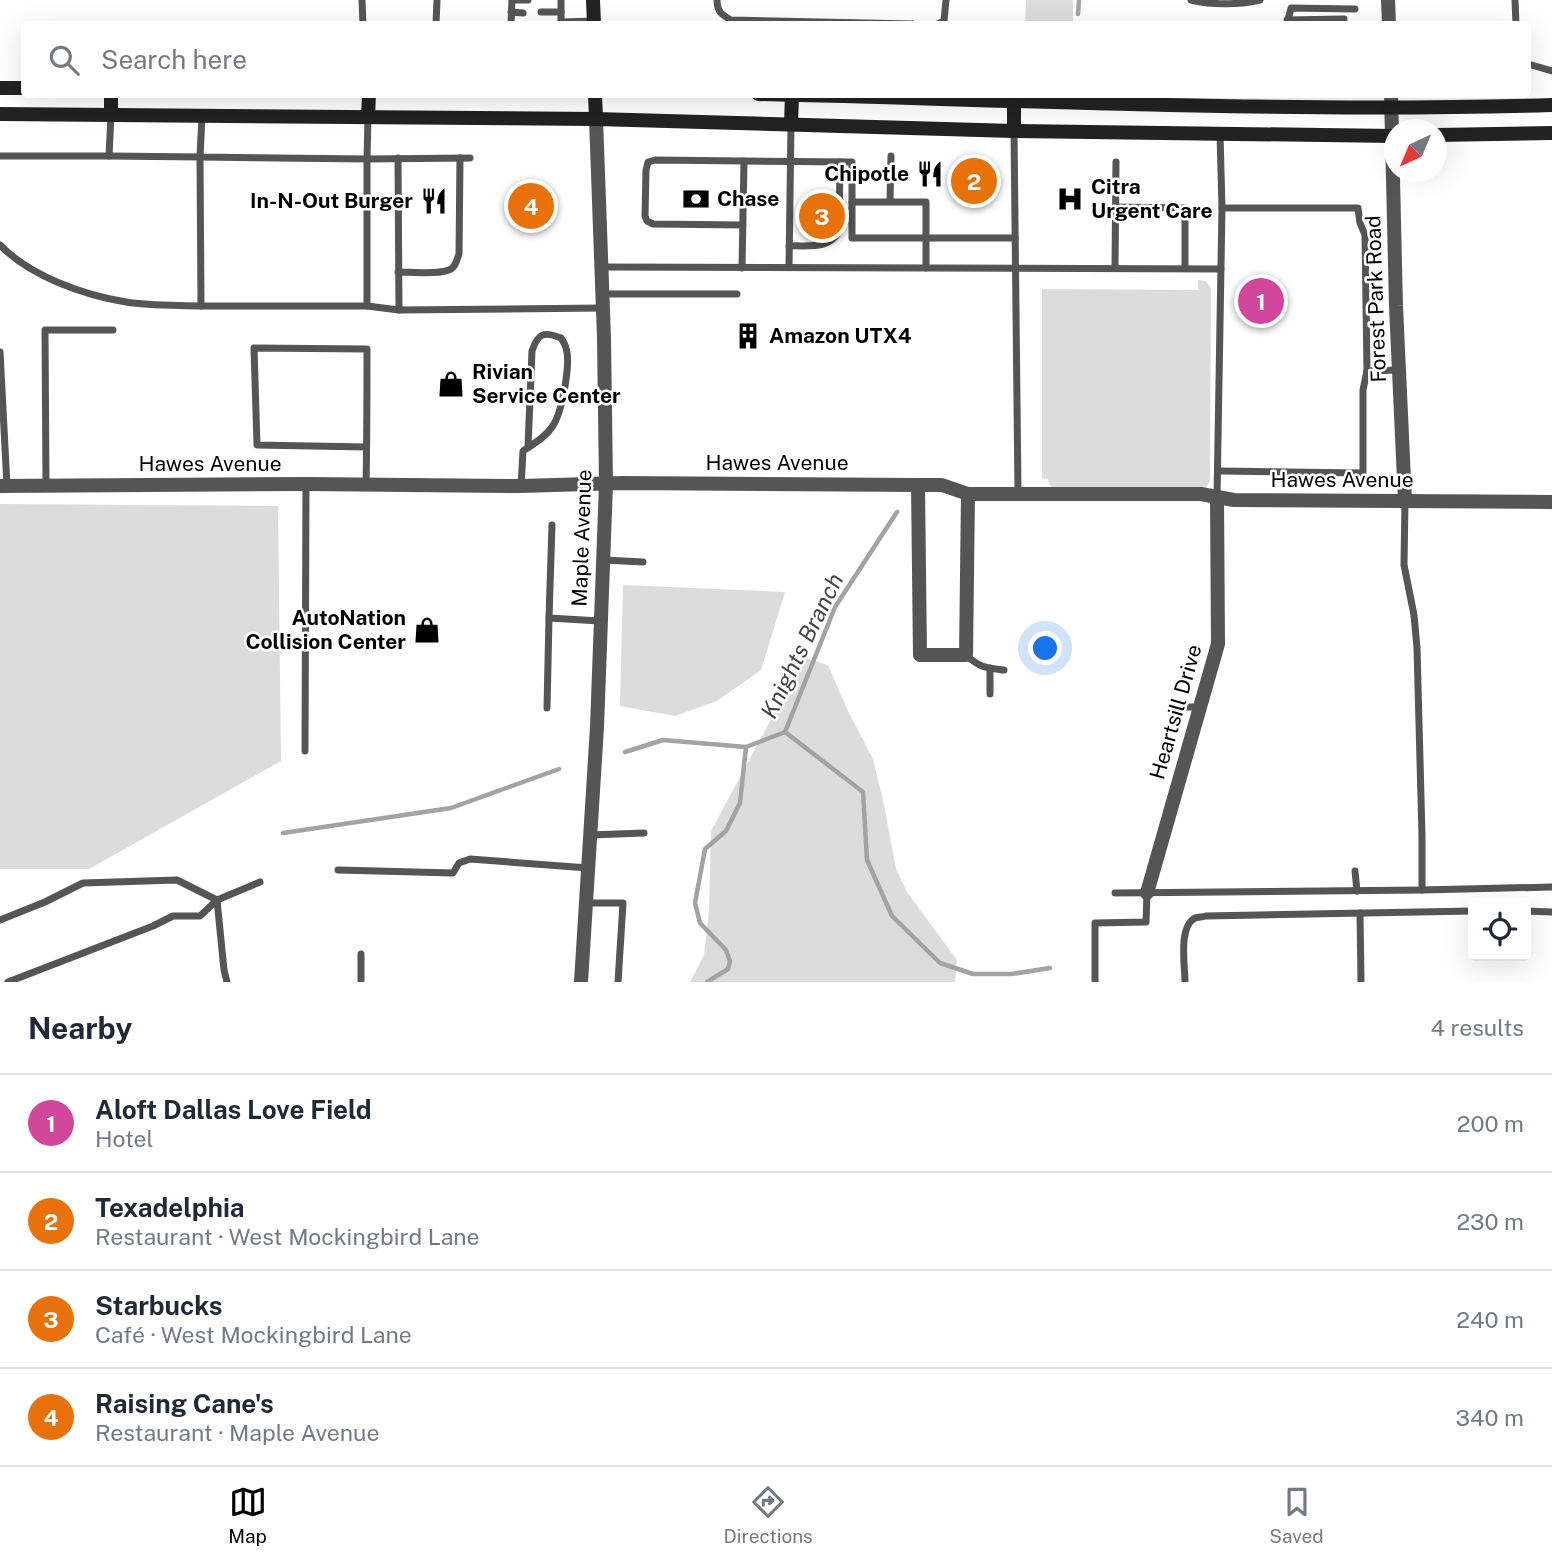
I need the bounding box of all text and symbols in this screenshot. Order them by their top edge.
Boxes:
search box [21,21,1531,98]
icon: search [45,41,83,79]
text: Search here [101,44,247,75]
north arrow [1384,119,1447,182]
pin: 2 [951,155,997,207]
restaurant icon: Chipotle [915,159,945,189]
place label: Chipotle [824,161,909,186]
place label: Citra Urgent Care [1091,174,1213,223]
pin: 4 [508,180,554,232]
bank icon: Chase [681,184,711,214]
hospital icon: Citra Urgent Care [1055,184,1085,214]
restaurant icon: In-N-Out Burger [419,186,449,216]
place label: Chase [717,186,779,211]
place label: In-N-Out Burger [250,188,413,213]
pin: 3 [799,190,845,242]
street label: Forest Park Road [1360,215,1391,383]
pin: 1 [1238,275,1284,327]
building icon: Amazon UTX4 [733,321,763,351]
place label: Amazon UTX4 [769,323,912,348]
place label: Rivian Service Center [472,359,621,408]
shop icon: Rivian Service Center [436,369,466,399]
street label: Hawes Avenue [705,450,849,475]
street label: Hawes Avenue [138,451,282,476]
street label: Hawes Avenue [1270,467,1414,492]
street label: Maple Avenue [567,469,596,607]
water label: Knights Branch [755,569,848,723]
place label: AutoNation Collision Center [245,605,406,654]
shop icon: AutoNation Collision Center [412,615,442,645]
your location [1028,631,1062,665]
street label: Heartsill Drive [1144,642,1207,782]
map controls [1468,898,1531,961]
button: locate [1468,898,1531,961]
text: Nearby [28,1010,132,1046]
text: 4 results [1430,1014,1524,1041]
text: Aloft Dallas Love Field [95,1094,372,1125]
text: 1 [46,1110,56,1137]
text: 200 m [1457,1110,1524,1137]
text: Hotel [95,1125,154,1152]
text: Texadelphia [95,1192,245,1223]
text: 2 [44,1208,58,1235]
text: 230 m [1456,1208,1524,1235]
text: Restaurant · West Mockingbird Lane [95,1223,480,1250]
text: Starbucks [95,1290,222,1321]
text: 3 [43,1306,59,1333]
text: 240 m [1456,1306,1524,1333]
text: Café · West Mockingbird Lane [95,1321,412,1348]
text: Raising Cane's [95,1388,274,1419]
text: 4 [43,1404,59,1431]
text: 340 m [1456,1404,1524,1431]
text: Restaurant · Maple Avenue [95,1419,379,1446]
tab: Map [228,1483,267,1547]
tab: Directions [723,1483,813,1547]
tab: Saved [1269,1483,1324,1547]

